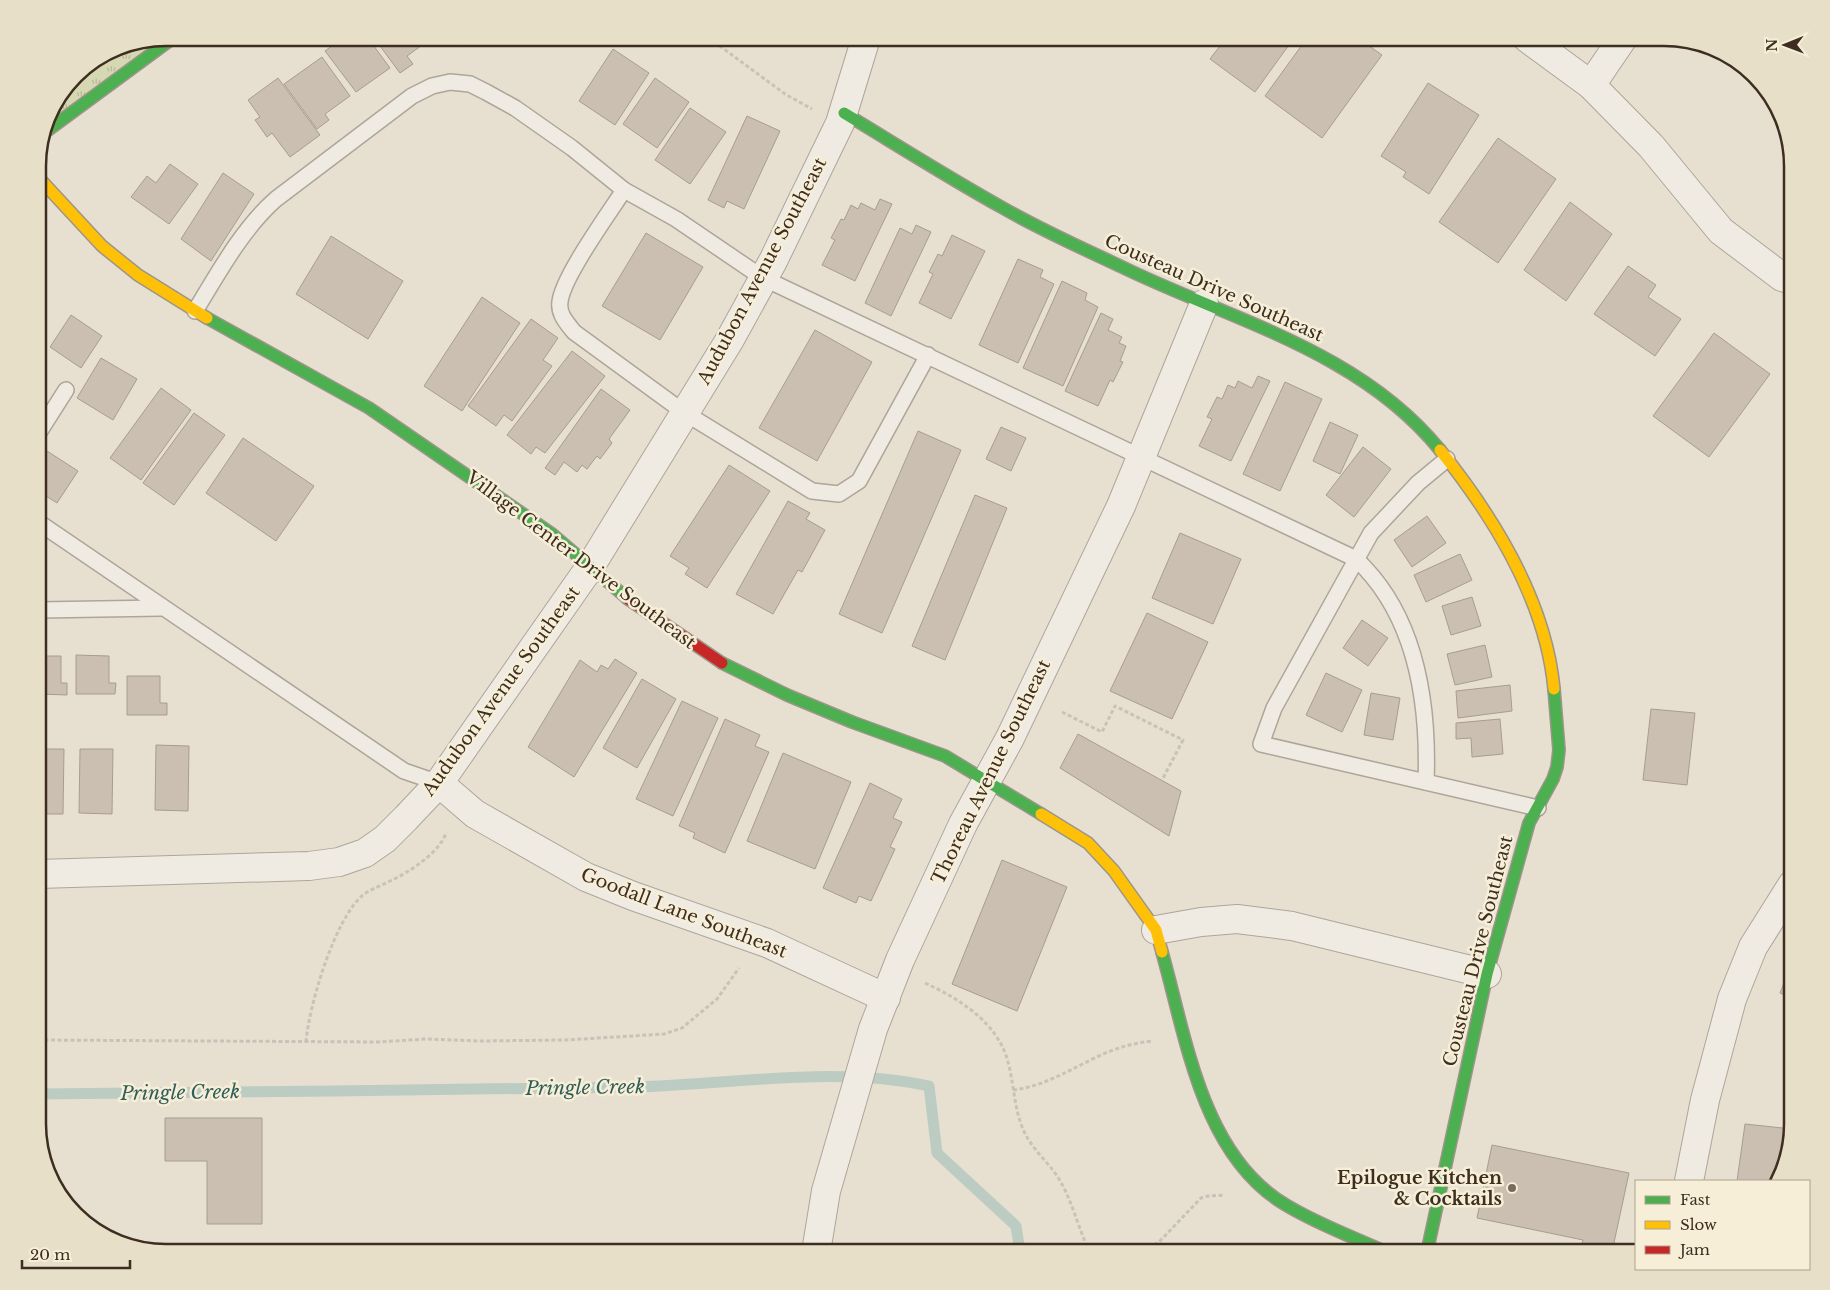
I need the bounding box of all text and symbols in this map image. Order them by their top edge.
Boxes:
north arrow [1760,20,1810,70]
text: N [1763,38,1781,52]
street label: Audubon Avenue Southeast [692,154,831,389]
street label: Cousteau Drive Southeast [1101,230,1327,346]
street label: Village Center Drive Southeast [461,466,700,654]
street label: Audubon Avenue Southeast [417,582,585,801]
street label: Thoreau Avenue Southeast [927,656,1055,888]
street label: Cousteau Drive Southeast [1439,833,1517,1069]
street label: Goodall Lane Southeast [578,863,790,963]
water label: Pringle Creek [524,1075,645,1100]
water label: Pringle Creek [119,1080,240,1105]
place label: Epilogue Kitchen & Cocktails [1337,1167,1502,1210]
legend [1635,1180,1810,1270]
marker: Epilogue Kitchen & Cocktails [1506,1182,1518,1194]
text: Fast [1680,1190,1711,1209]
text: Slow [1680,1215,1717,1234]
scale bar [22,1238,130,1270]
text: Jam [1678,1240,1710,1259]
text: 20 m [30,1245,70,1264]

